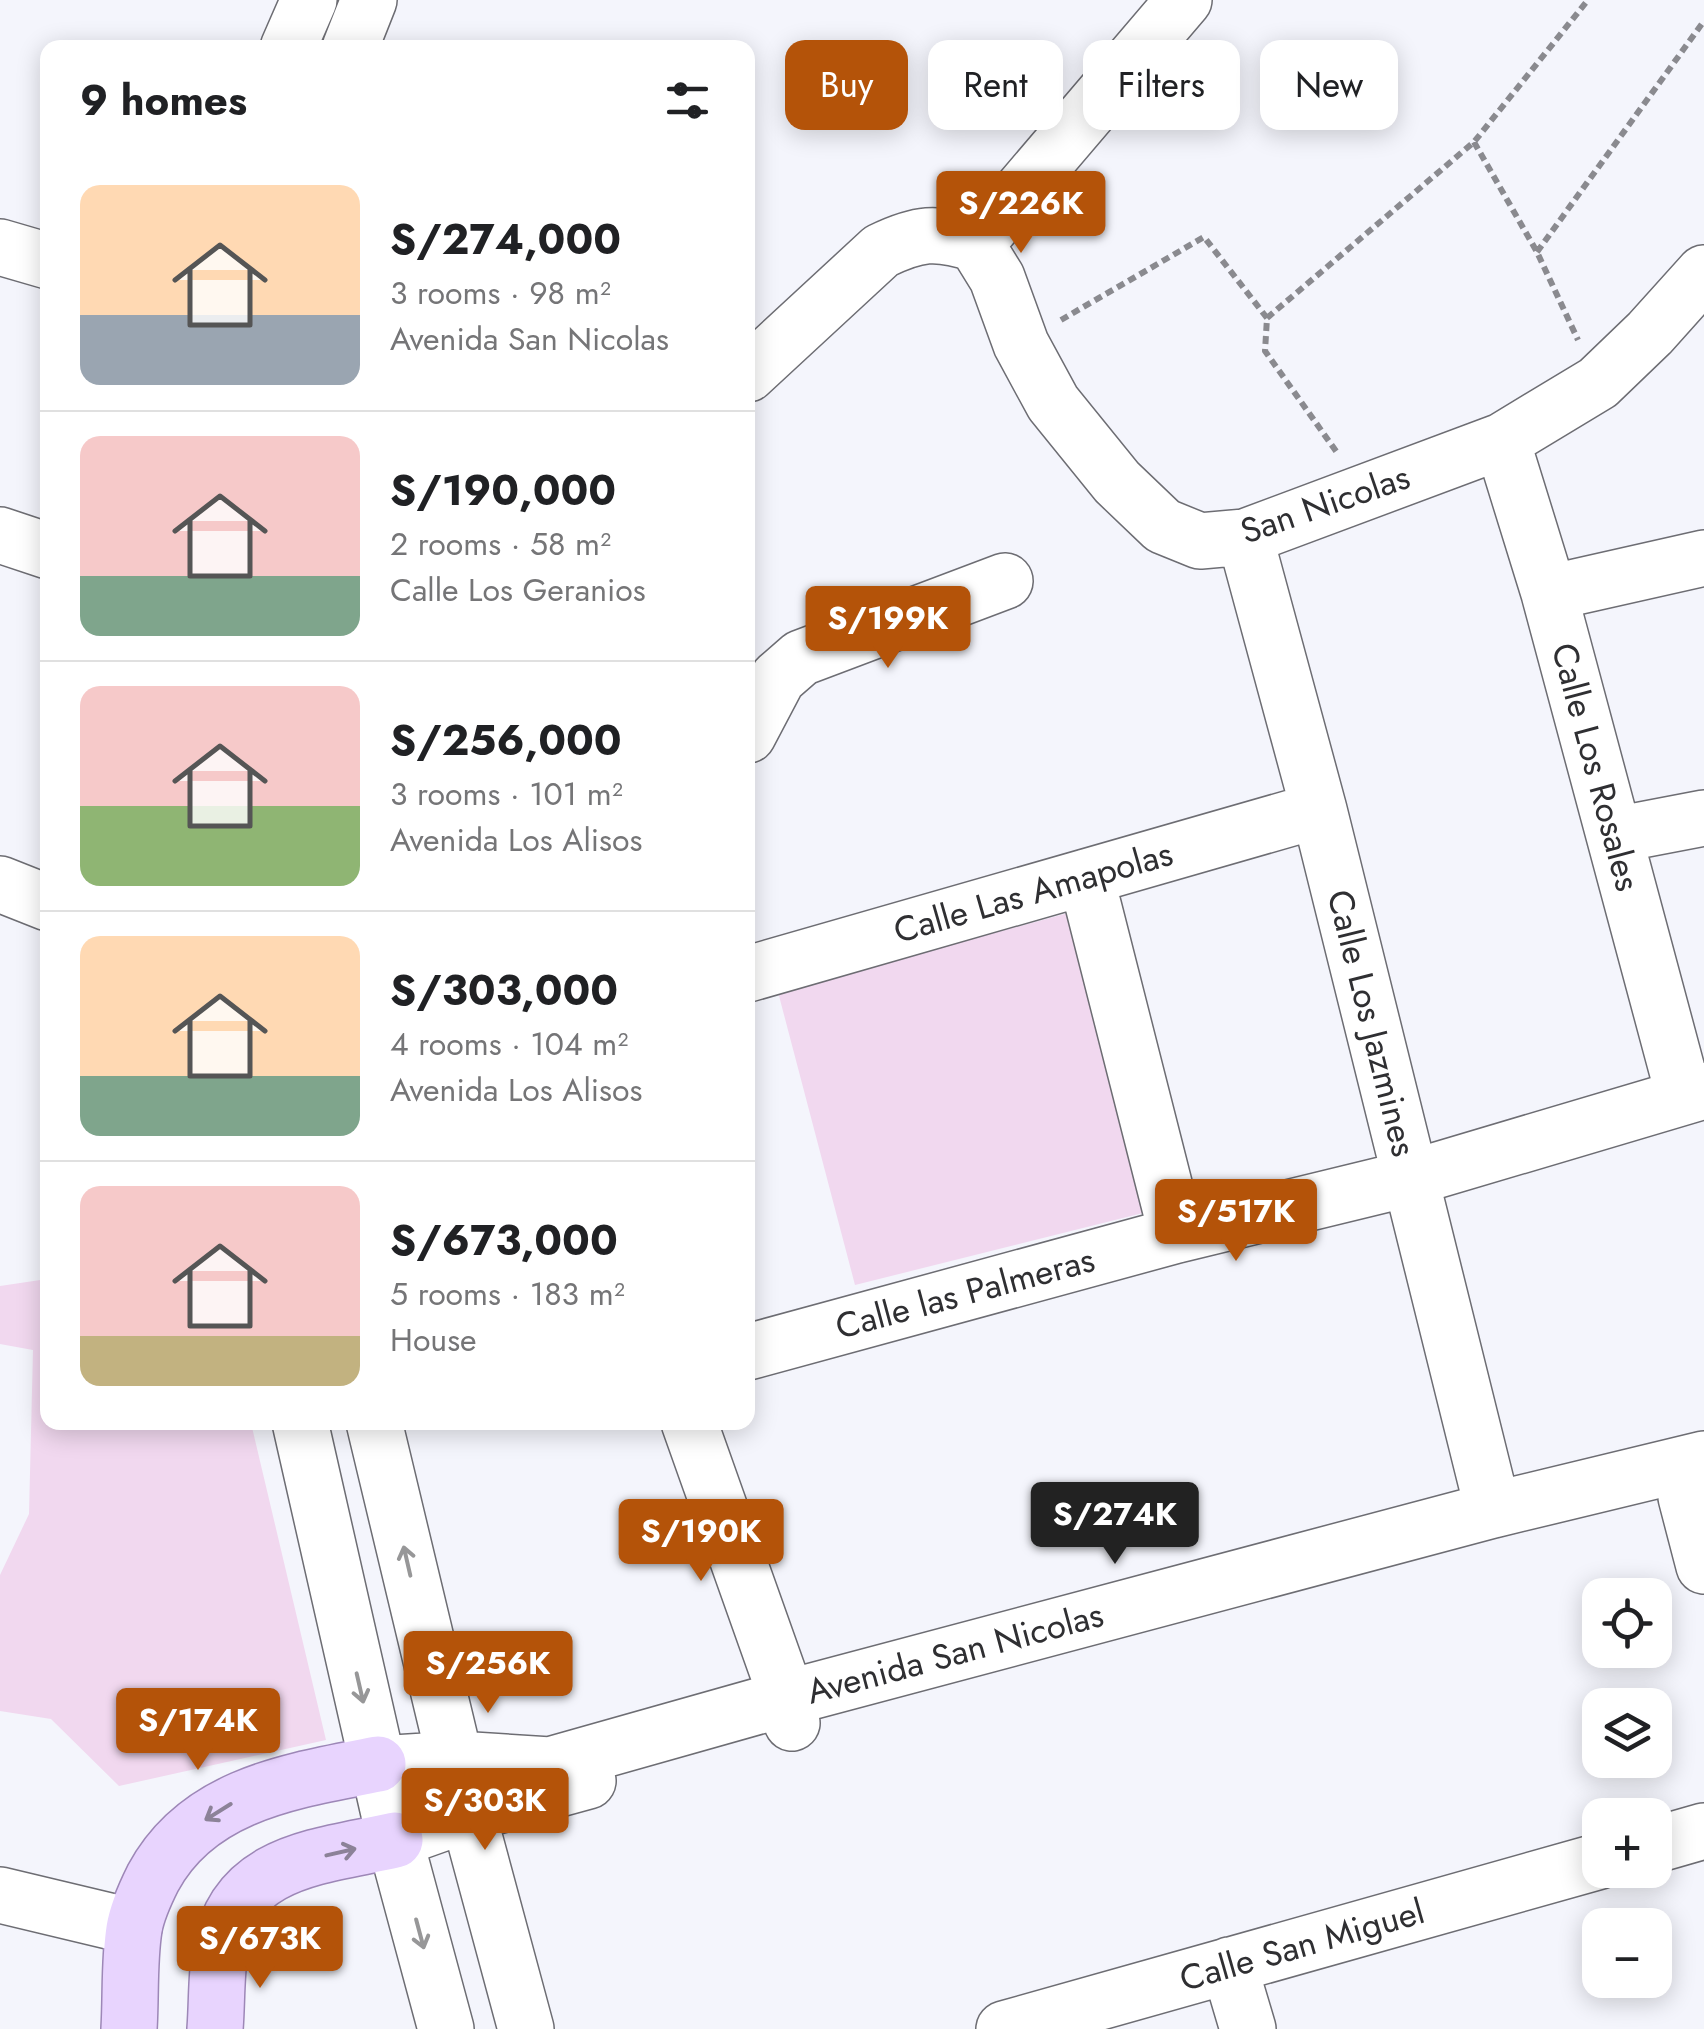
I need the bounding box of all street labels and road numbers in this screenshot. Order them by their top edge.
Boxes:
street label: San Nicolas [1234,452,1416,556]
street label: Calle Los Rosales [1539,638,1653,896]
street label: Calle Las Amapolas [888,828,1178,956]
street label: Calle Los Jazmines [1315,884,1429,1162]
street label: Calle las Palmeras [830,1234,1100,1352]
street label: Avenida San Nicolas [801,1589,1109,1717]
street label: Calle San Miguel [1174,1886,1430,2004]

